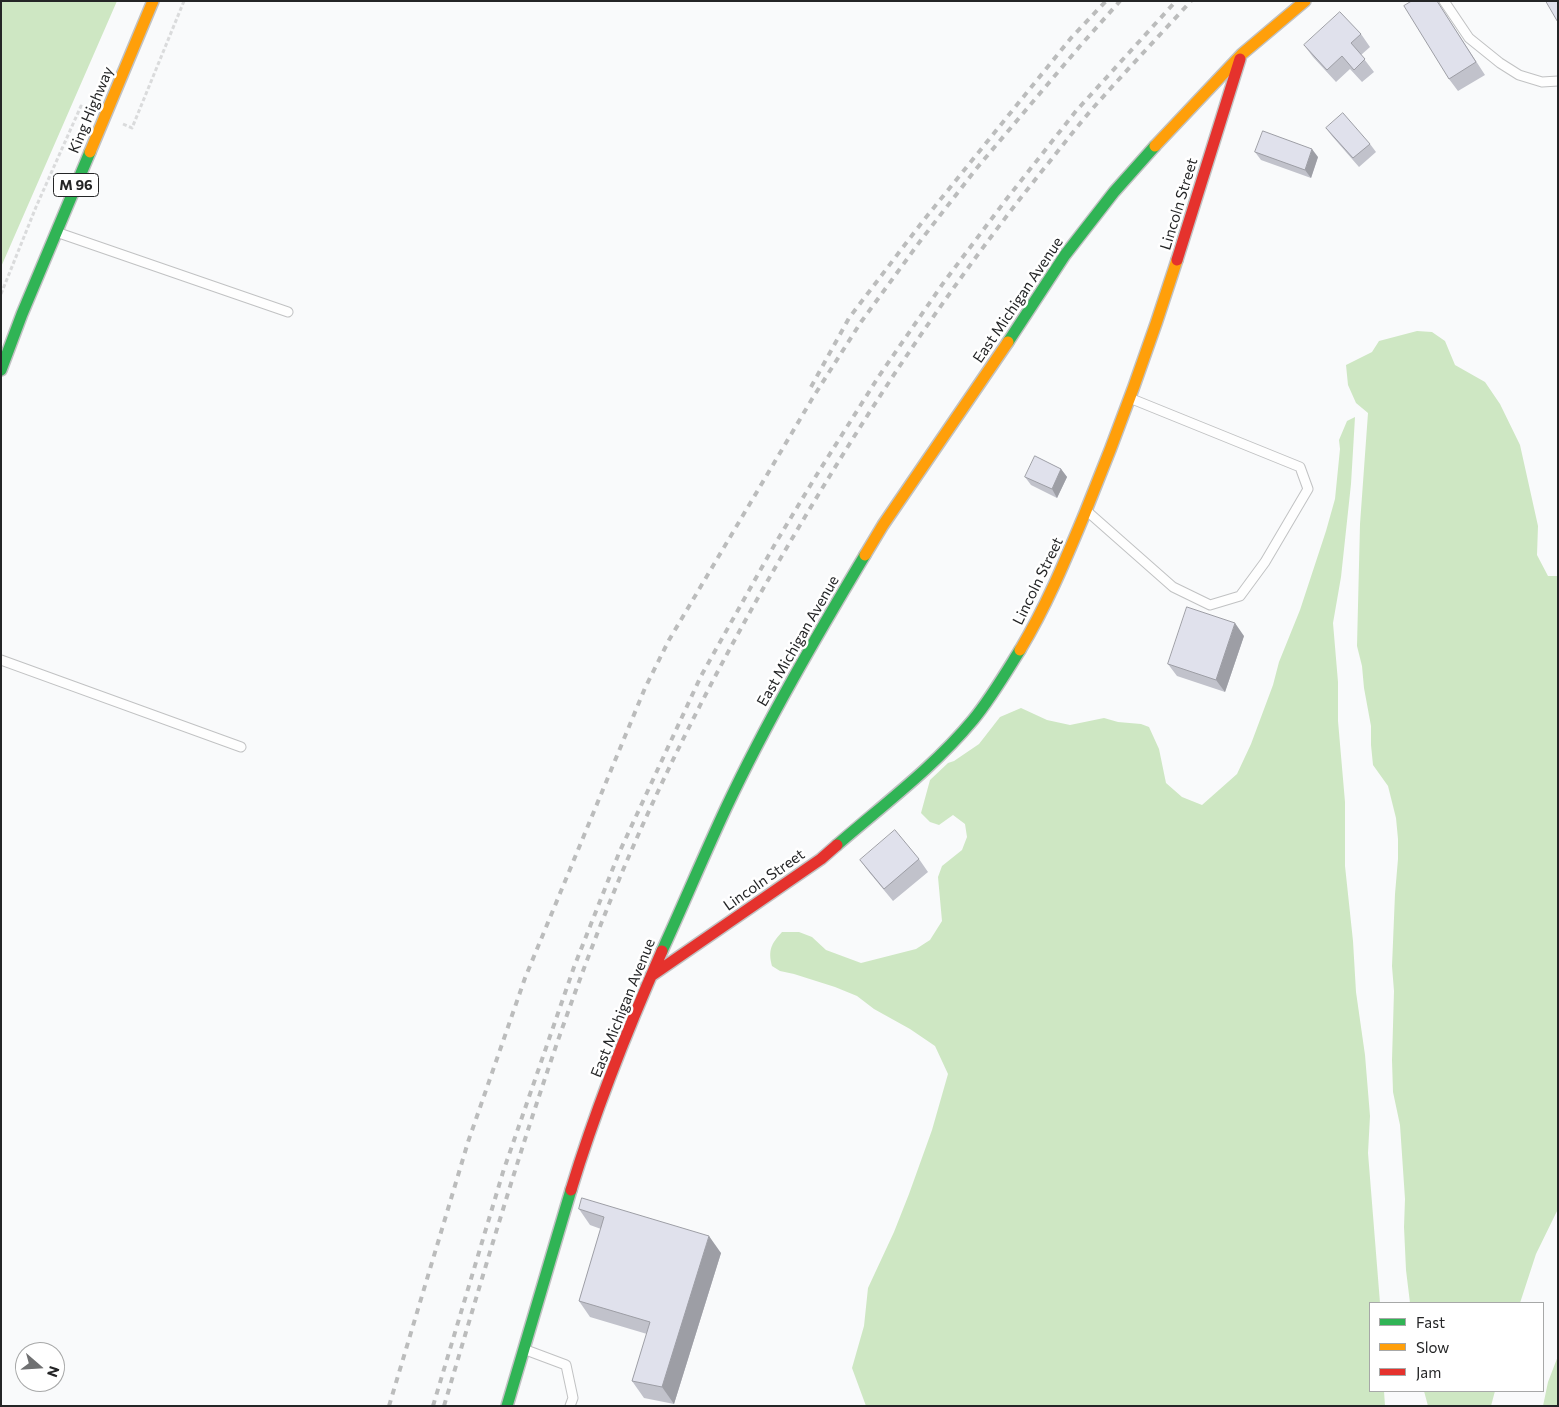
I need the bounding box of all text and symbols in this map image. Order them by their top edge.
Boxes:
street label: King Highway [65,64,117,156]
street label: Lincoln Street [1156,156,1202,252]
road number: M 96 [54,174,98,196]
street label: East Michigan Avenue [969,234,1067,366]
street label: Lincoln Street [1009,534,1067,628]
street label: East Michigan Avenue [753,572,843,710]
street label: Lincoln Street [720,845,808,915]
street label: East Michigan Avenue [587,936,659,1080]
legend [1369,1302,1544,1392]
text: Fast [1416,1313,1445,1331]
text: Slow [1416,1338,1449,1356]
north arrow [15,1342,65,1392]
text: Jam [1416,1363,1441,1381]
text: N [44,1364,63,1379]

